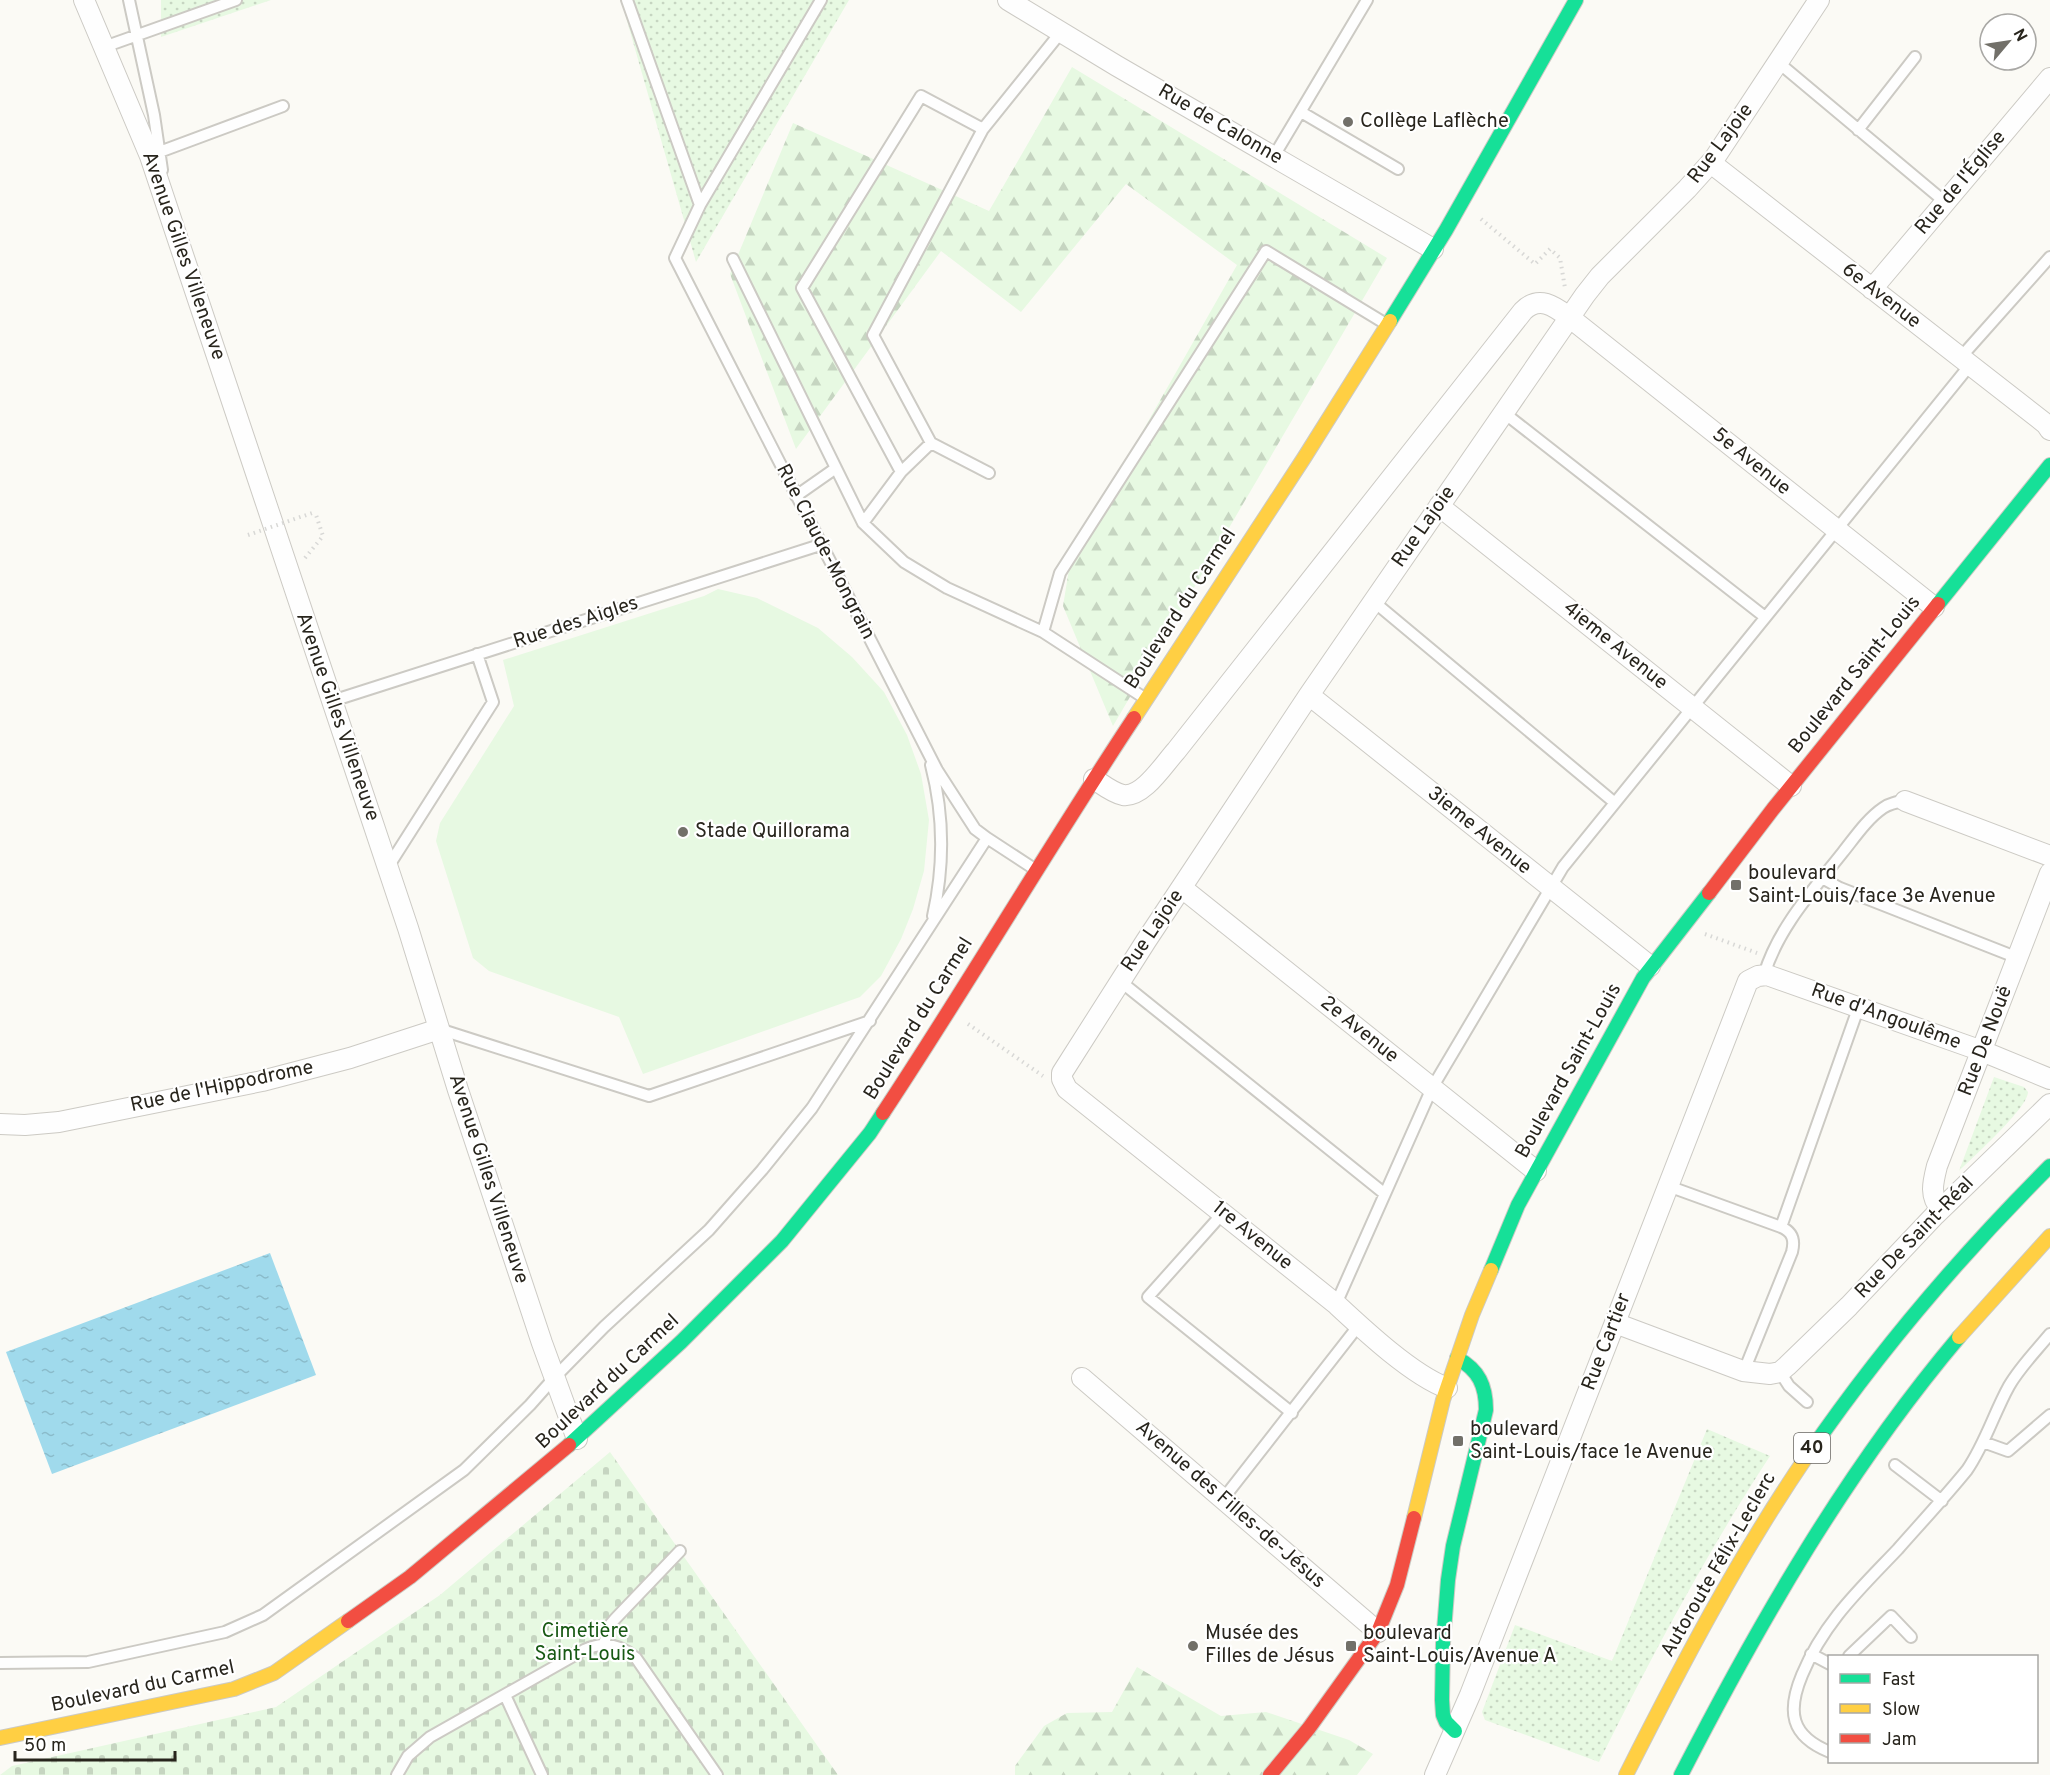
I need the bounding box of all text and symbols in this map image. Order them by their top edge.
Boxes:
north arrow [1978,12,2038,72]
text: N [2008,26,2031,46]
street label: Rue de Calonne [1153,79,1287,171]
street label: Rue Lajoie [1682,99,1760,189]
place label: Collège Laflèche [1360,109,1509,135]
marker: Collège Laflèche [1341,115,1355,129]
street label: Rue de l'Église [1908,124,2012,241]
street label: Avenue Gilles Villeneuve [135,148,231,364]
street label: 6e Avenue [1836,257,1926,335]
street label: 5e Avenue [1706,422,1796,502]
street label: Rue Claude-Mongrain [769,460,881,644]
street label: Rue Lajoie [1386,481,1462,573]
street label: Boulevard du Carmel [1119,524,1243,694]
street label: Rue des Aigles [510,591,642,655]
street label: Boulevard Saint-Louis [1783,591,1927,759]
street label: 4ieme Avenue [1557,596,1673,696]
street label: Avenue Gilles Villeneuve [289,609,385,825]
street label: 3ieme Avenue [1422,781,1536,881]
place label: Stade Quillorama [695,819,850,845]
marker: Stade Quillorama [676,825,690,839]
place label: boulevard Saint-Louis/face 3e Avenue [1748,861,1995,910]
marker: boulevard Saint-Louis/face 3e Avenue [1729,878,1743,892]
street label: Rue Lajoie [1116,885,1190,977]
street label: Boulevard du Carmel [858,933,980,1105]
street label: Rue d'Angoulême [1807,978,1965,1056]
street label: Boulevard Saint-Louis [1510,979,1628,1163]
street label: Rue De Nouë [1953,982,2019,1100]
street label: 2e Avenue [1314,990,1404,1070]
street label: Rue de l'Hippodrome [128,1055,316,1119]
street label: Avenue Gilles Villeneuve [442,1071,534,1287]
street label: Rue De Saint-Réal [1850,1171,1980,1305]
street label: 1re Avenue [1206,1196,1298,1276]
street label: Rue Cartier [1577,1289,1638,1394]
street label: Boulevard du Carmel [531,1309,685,1455]
street label: Avenue des Filles-de-Jésus [1129,1415,1331,1595]
place label: boulevard Saint-Louis/face 1e Avenue [1470,1417,1713,1466]
road number: 40 [1794,1433,1830,1463]
marker: boulevard Saint-Louis/face 1e Avenue [1451,1434,1465,1448]
street label: Autoroute Félix-Leclerc [1655,1468,1783,1662]
park label: Cimetière Saint-Louis [534,1619,636,1668]
place label: Musée des Filles de Jésus [1205,1621,1335,1670]
place label: boulevard Saint-Louis/Avenue A [1363,1621,1557,1670]
marker: Musée des Filles de Jésus [1186,1639,1200,1653]
marker: boulevard Saint-Louis/Avenue A [1344,1639,1358,1653]
street label: Boulevard du Carmel [49,1655,237,1719]
legend [1828,1655,2038,1763]
text: Fast [1882,1669,1915,1692]
text: Slow [1882,1699,1920,1722]
scale bar [15,1724,176,1762]
text: Jam [1882,1729,1917,1752]
text: 50 m [24,1735,66,1758]

